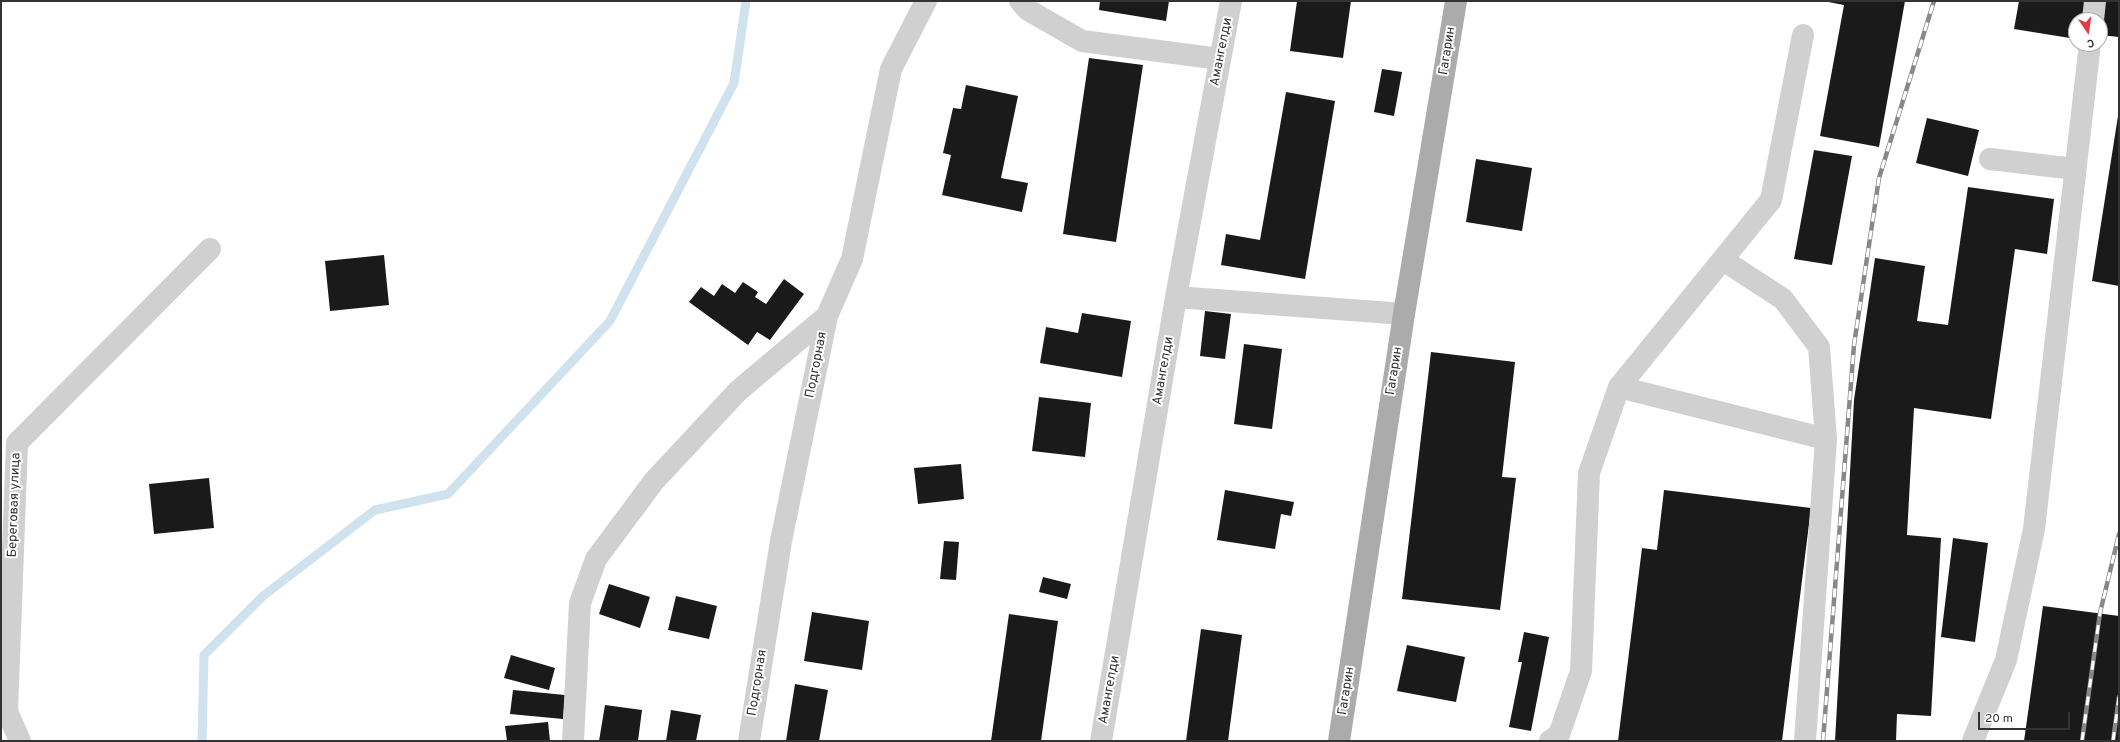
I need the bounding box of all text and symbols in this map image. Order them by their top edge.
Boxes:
north arrow [2068,12,2108,52]
street label: Амангелди [1208,16,1236,88]
street label: Гагарин [1436,26,1460,76]
text: С [2085,35,2095,50]
street label: Подгорная [803,331,831,399]
street label: Амангелди [1150,336,1178,406]
street label: Гагарин [1383,346,1407,396]
street label: Береговая улица [5,452,25,558]
street label: Подгорная [745,649,771,717]
street label: Амангелди [1096,655,1124,725]
street label: Гагарин [1335,666,1359,716]
scale bar [1980,704,2072,730]
text: 20 m [1985,711,2013,727]

